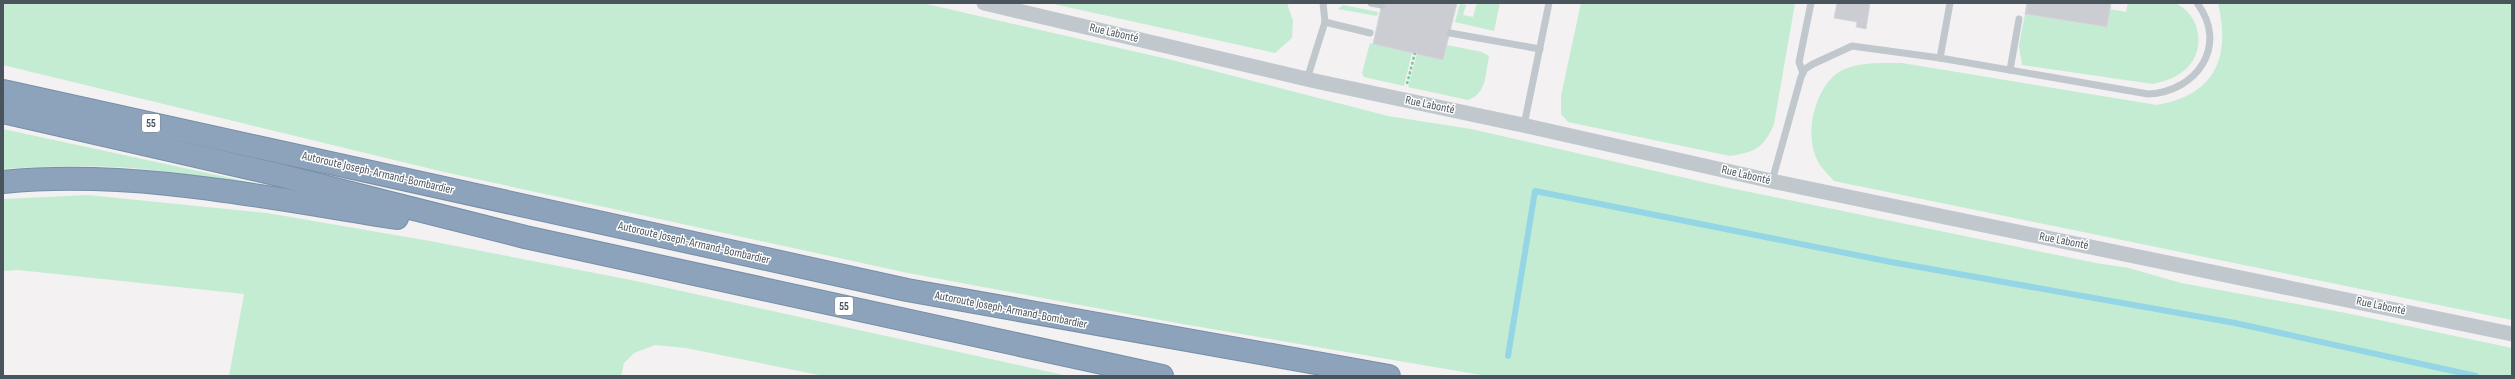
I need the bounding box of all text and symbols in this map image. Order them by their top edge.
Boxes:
street label: Rue Labonté [1088,20,1140,46]
street label: Rue Labonté [1404,92,1456,118]
road number: 55 [142,114,160,132]
street label: Autoroute Joseph-Armand-Bombardier [300,148,456,198]
street label: Rue Labonté [1720,162,1772,188]
street label: Autoroute Joseph-Armand-Bombardier [616,218,772,268]
street label: Rue Labonté [2038,229,2090,253]
street label: Autoroute Joseph-Armand-Bombardier [932,288,1089,332]
street label: Rue Labonté [2355,293,2407,319]
road number: 55 [835,297,853,315]

